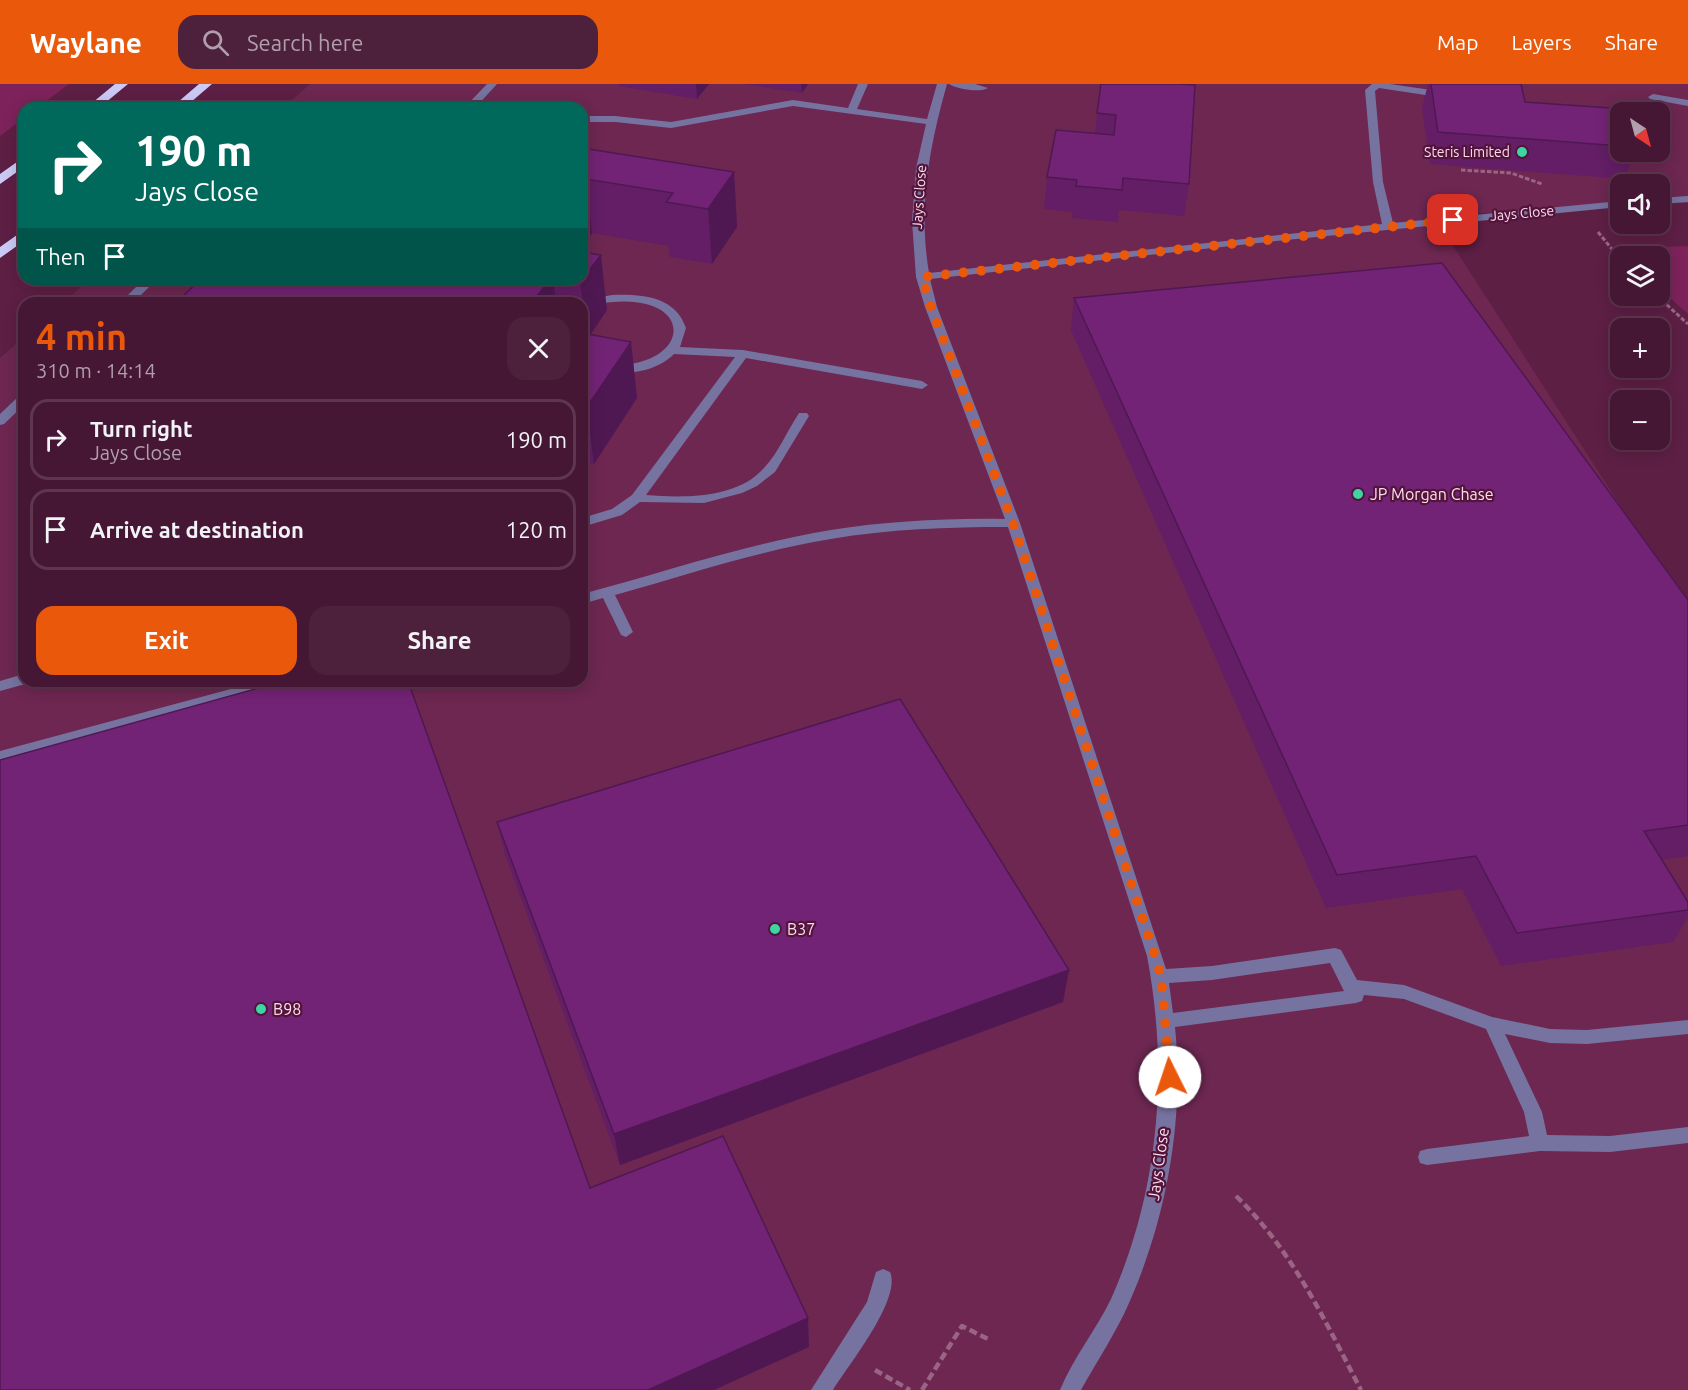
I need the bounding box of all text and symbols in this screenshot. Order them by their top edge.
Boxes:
search box [178,15,598,69]
icon: search [199,26,232,59]
text: Waylane [30,27,142,58]
text: Search here [247,30,363,55]
text: Map [1437,30,1478,54]
text: Layers [1511,30,1572,54]
text: Share [1605,30,1658,54]
north arrow [1610,102,1670,162]
map controls [1610,102,1670,450]
icon: right [36,126,114,204]
text: 190 m [135,127,252,174]
place label: Steris Limited [1424,144,1510,160]
marker: Steris Limited [1515,145,1529,159]
street label: Jays Close [909,164,929,230]
button: sound [1610,174,1670,234]
text: Jays Close [135,176,259,206]
pin [1427,194,1478,245]
street label: Jays Close [1489,202,1555,224]
icon: arrive [1436,203,1469,236]
icon: arrive [98,240,131,273]
text: Then [36,244,86,269]
button: layers [1610,246,1670,306]
text: 4 min [36,316,127,357]
button: close [507,317,570,380]
button: + [1610,318,1670,378]
text: 310 m · 14:14 [36,359,156,382]
button: − [1610,390,1670,450]
text: Turn right [90,416,192,441]
icon: right [39,423,72,456]
text: 190 m [506,427,567,452]
text: Jays Close [90,441,182,464]
place label: JP Morgan Chase [1370,485,1494,503]
marker: JP Morgan Chase [1351,487,1365,501]
icon: arrive [39,513,72,546]
text: Arrive at destination [90,517,304,542]
text: 120 m [506,517,567,542]
button: Exit [36,606,297,675]
button: Share [309,606,570,675]
place label: B37 [787,920,815,938]
marker: B37 [768,922,782,936]
place label: B98 [273,1000,301,1018]
marker: B98 [254,1002,268,1016]
position arrow [1138,1045,1202,1109]
street label: Jays Close [1144,1126,1172,1202]

